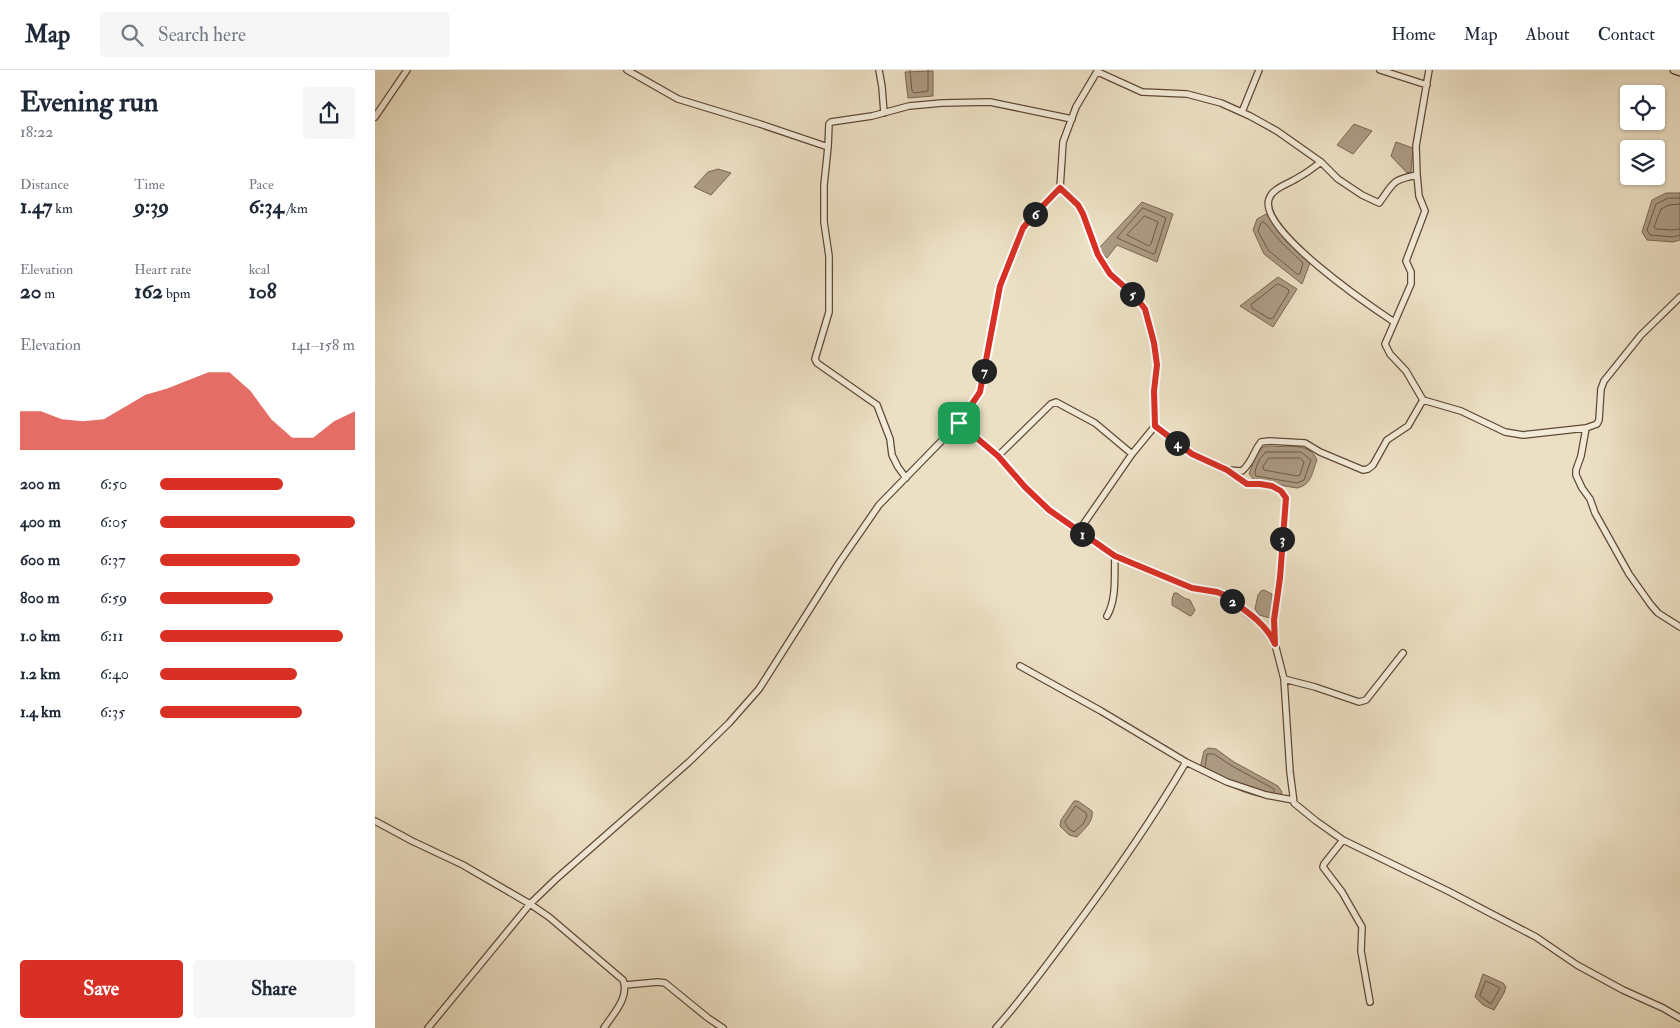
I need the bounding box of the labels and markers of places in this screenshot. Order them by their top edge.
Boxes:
pin: 6 [1023,202,1047,226]
pin: 5 [1119,282,1145,306]
pin: 7 [971,358,997,384]
pin [938,402,980,444]
pin: 4 [1165,430,1189,456]
pin: 1 [1069,522,1095,546]
pin: 3 [1269,526,1295,552]
pin: 2 [1219,588,1245,614]

